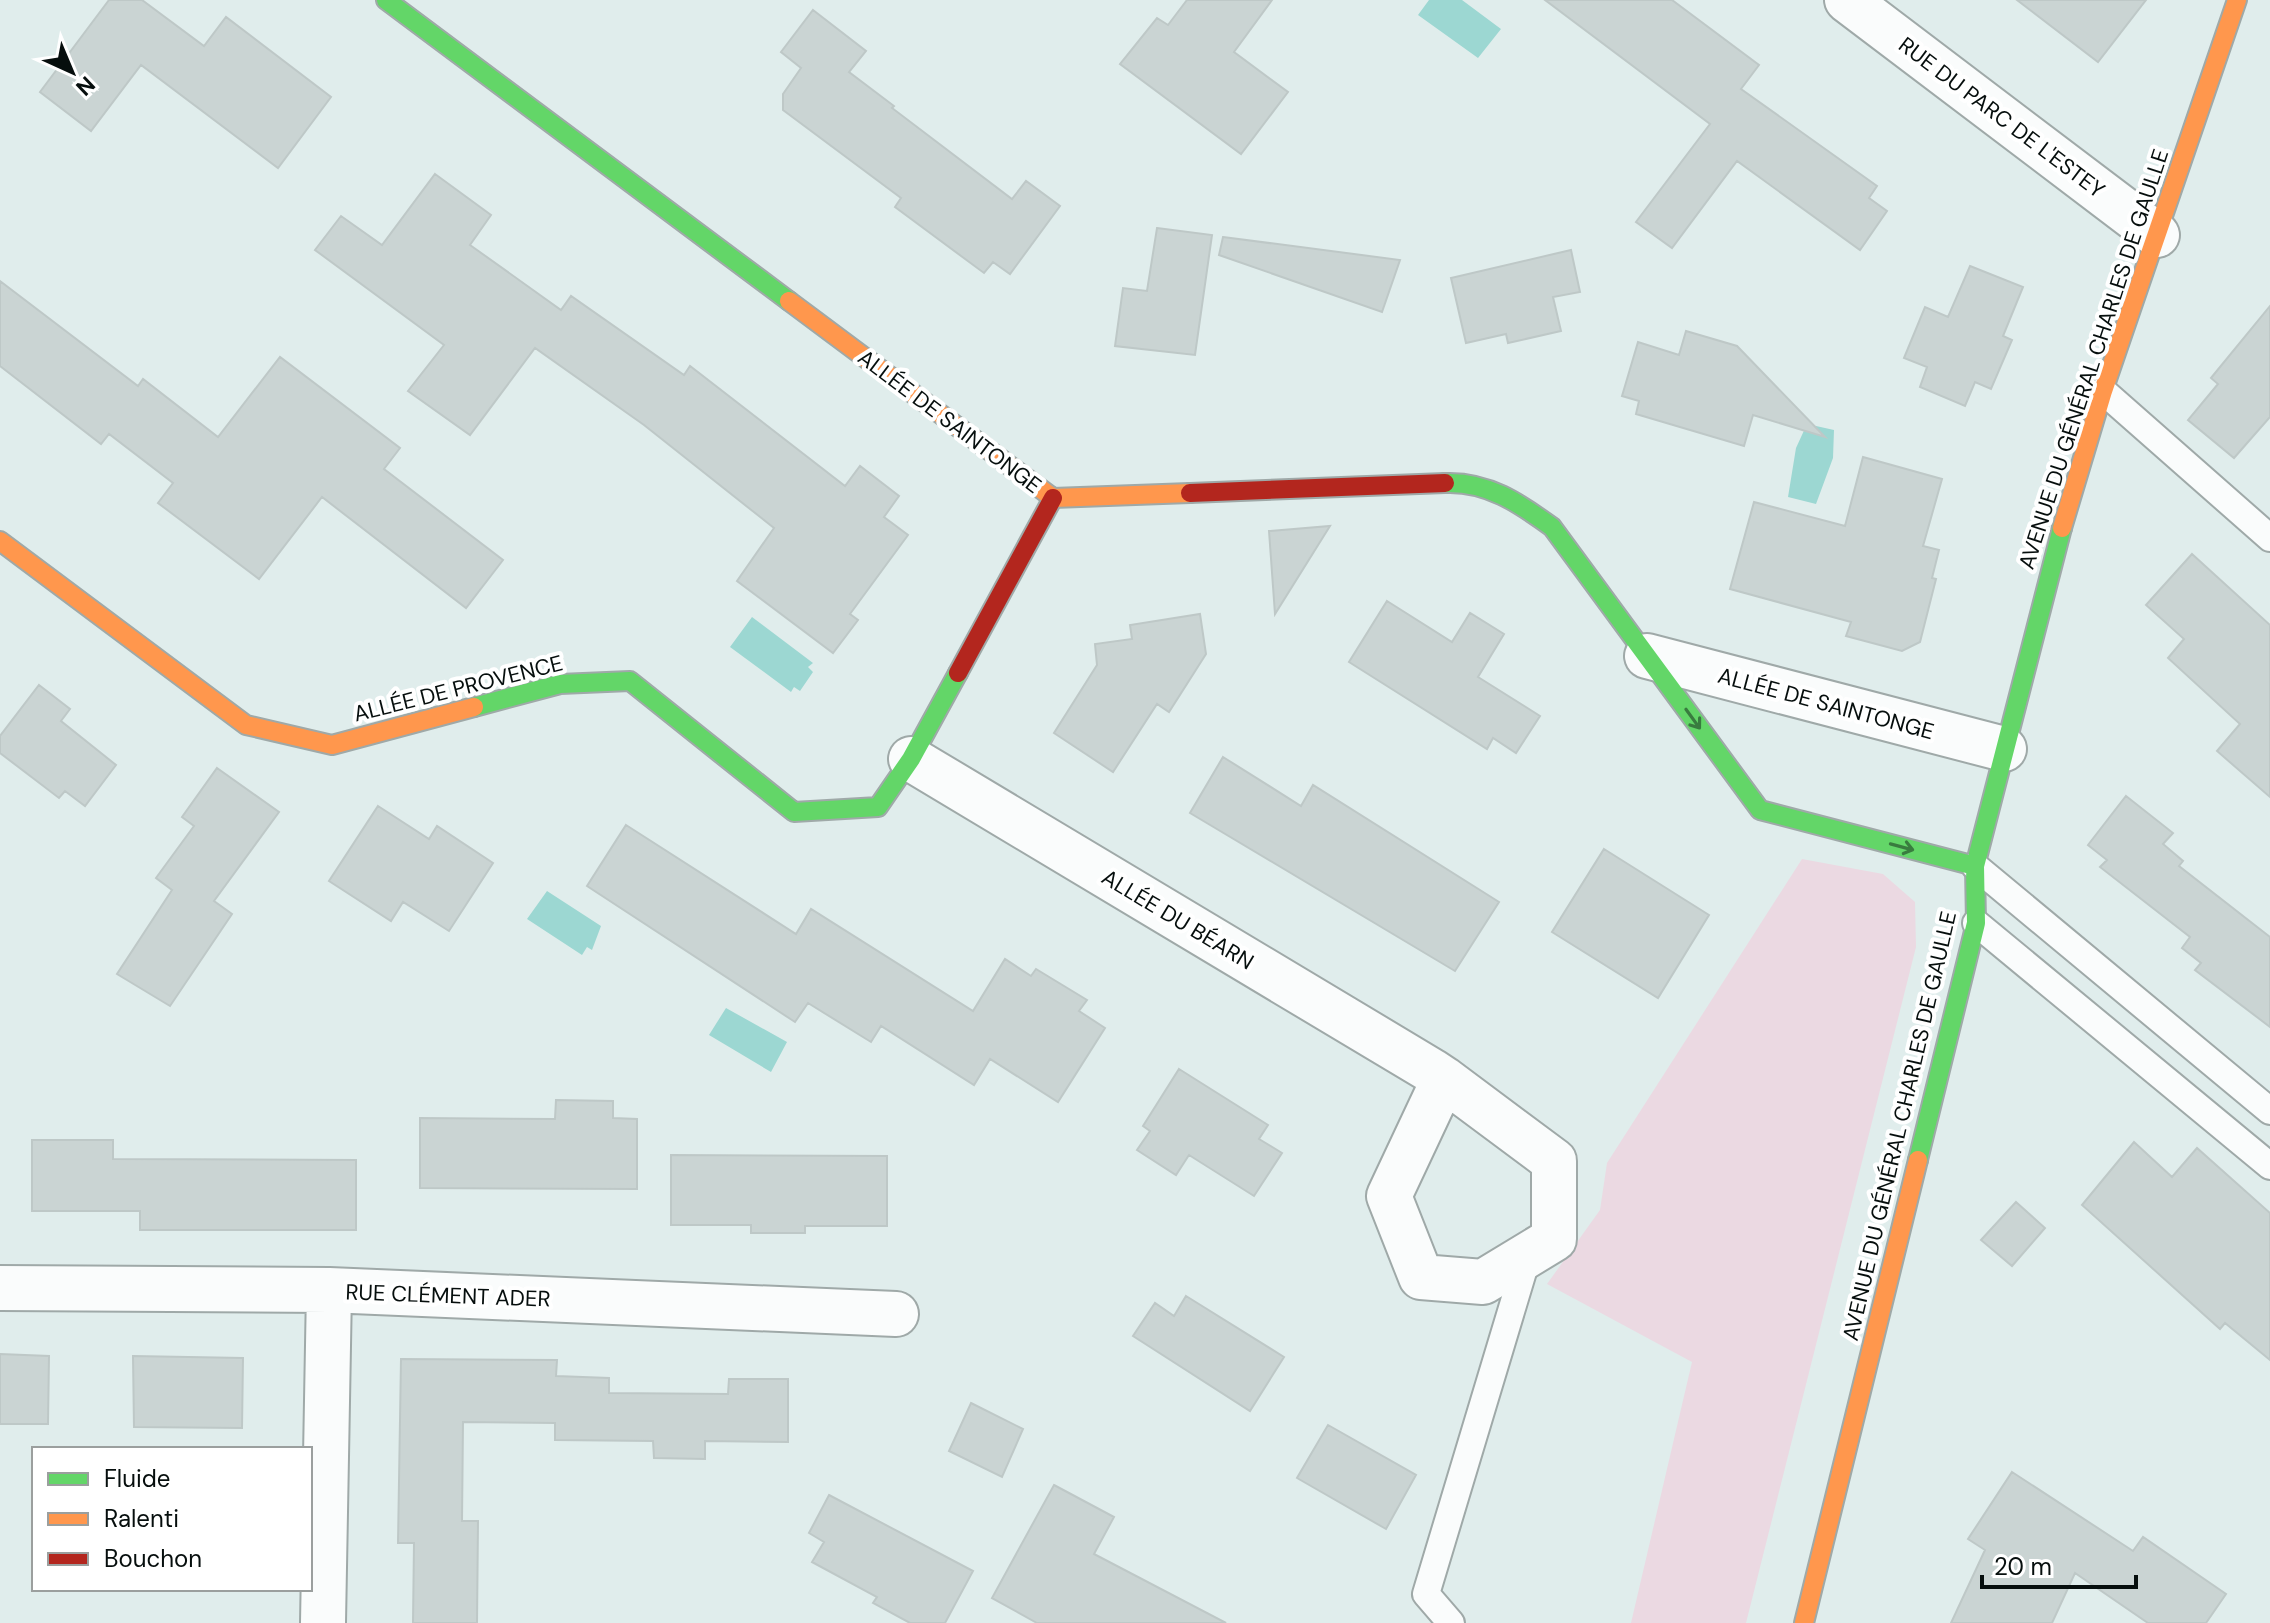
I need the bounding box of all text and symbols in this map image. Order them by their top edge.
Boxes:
street label: RUE DU PARC DE L'ESTEY [1893,30,2111,205]
north arrow [32,32,112,112]
text: N [70,70,101,102]
street label: AVENUE DU GÉNÉRAL CHARLES DE GAULLE [2012,145,2175,573]
street label: ALLÉE DE SAINTONGE [852,343,1047,500]
street label: ALLÉE DE PROVENCE [350,648,566,729]
street label: ALLÉE DE SAINTONGE [1715,661,1937,746]
one-way arrow [1684,708,1701,729]
one-way arrow [1889,841,1915,856]
street label: ALLÉE DU BÉARN [1096,863,1259,976]
street label: AVENUE DU GÉNÉRAL CHARLES DE GAULLE [1836,909,1963,1344]
street label: RUE CLÉMENT ADER [345,1277,551,1314]
legend [32,1447,312,1591]
text: Fluide [104,1463,170,1494]
text: Ralenti [104,1503,179,1534]
scale bar [1982,1539,2136,1589]
text: Bouchon [104,1543,202,1574]
text: 20 m [1994,1551,2052,1582]

